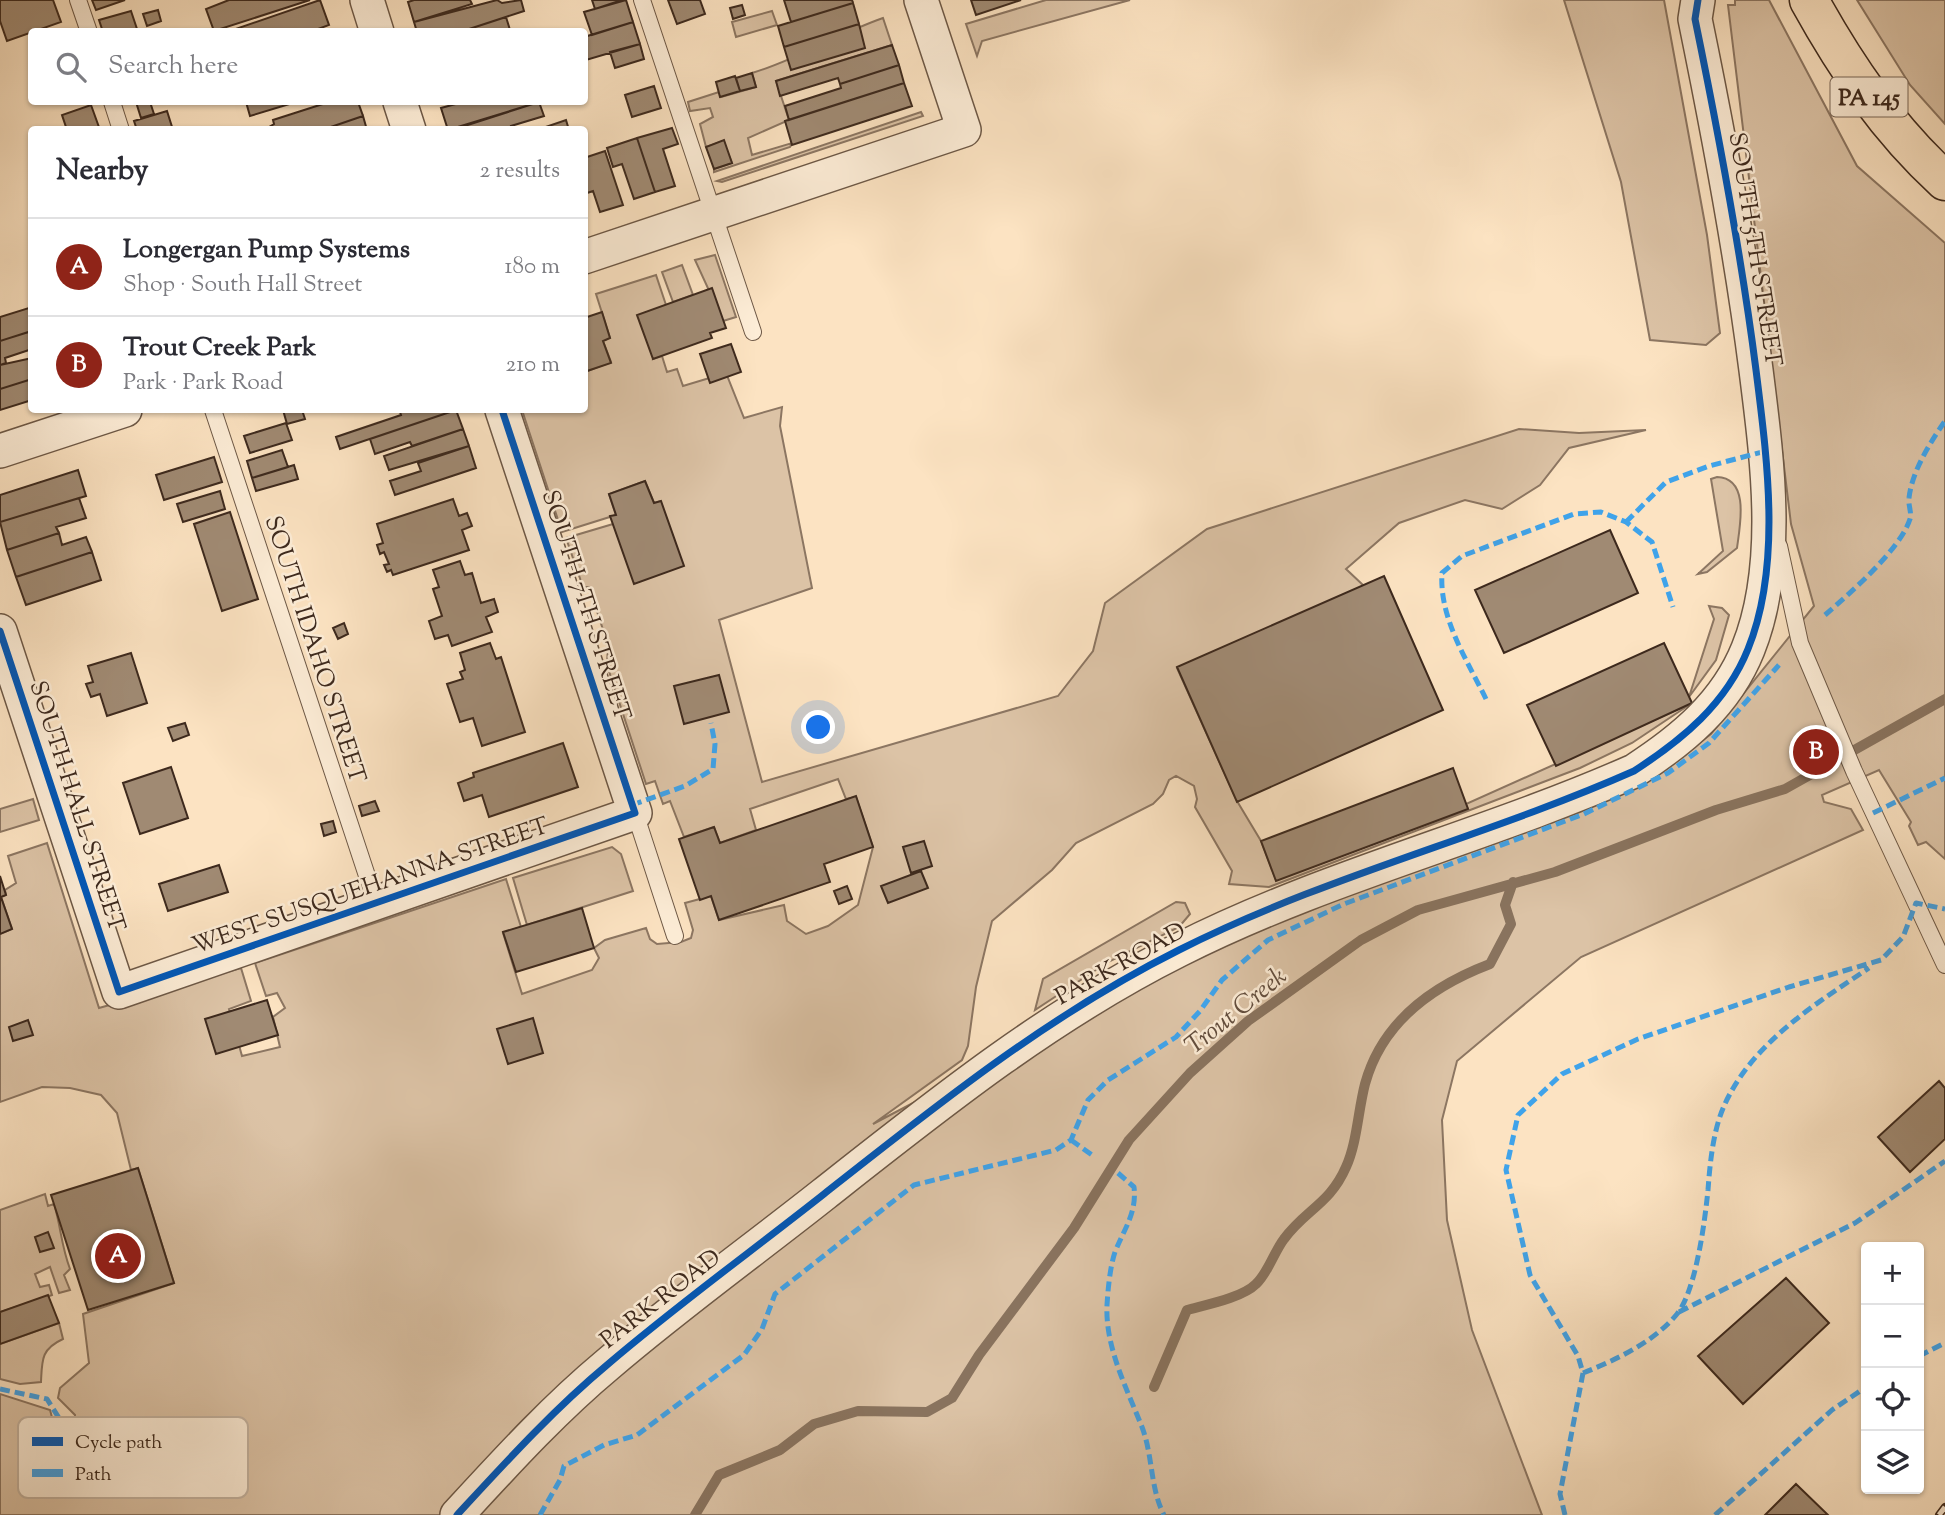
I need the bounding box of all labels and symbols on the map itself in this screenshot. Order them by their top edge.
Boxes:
road number: PA 145 [1830,78,1908,116]
street label: SOUTH 5TH STREET [1719,130,1789,369]
street label: SOUTH 7TH STREET [532,486,638,725]
street label: SOUTH IDAHO STREET [255,512,373,788]
street label: SOUTH HALL STREET [19,677,133,937]
your location [801,710,835,744]
pin: B [1793,726,1839,778]
street label: WEST SUSQUEHANNA STREET [188,810,554,964]
street label: PARK ROAD [1049,915,1193,1015]
water label: Trout Creek [1178,959,1296,1065]
pin: A [95,1230,141,1282]
street label: PARK ROAD [594,1242,729,1358]
legend [18,1417,248,1498]
text: Cycle path [75,1430,162,1457]
text: Path [75,1462,112,1489]

